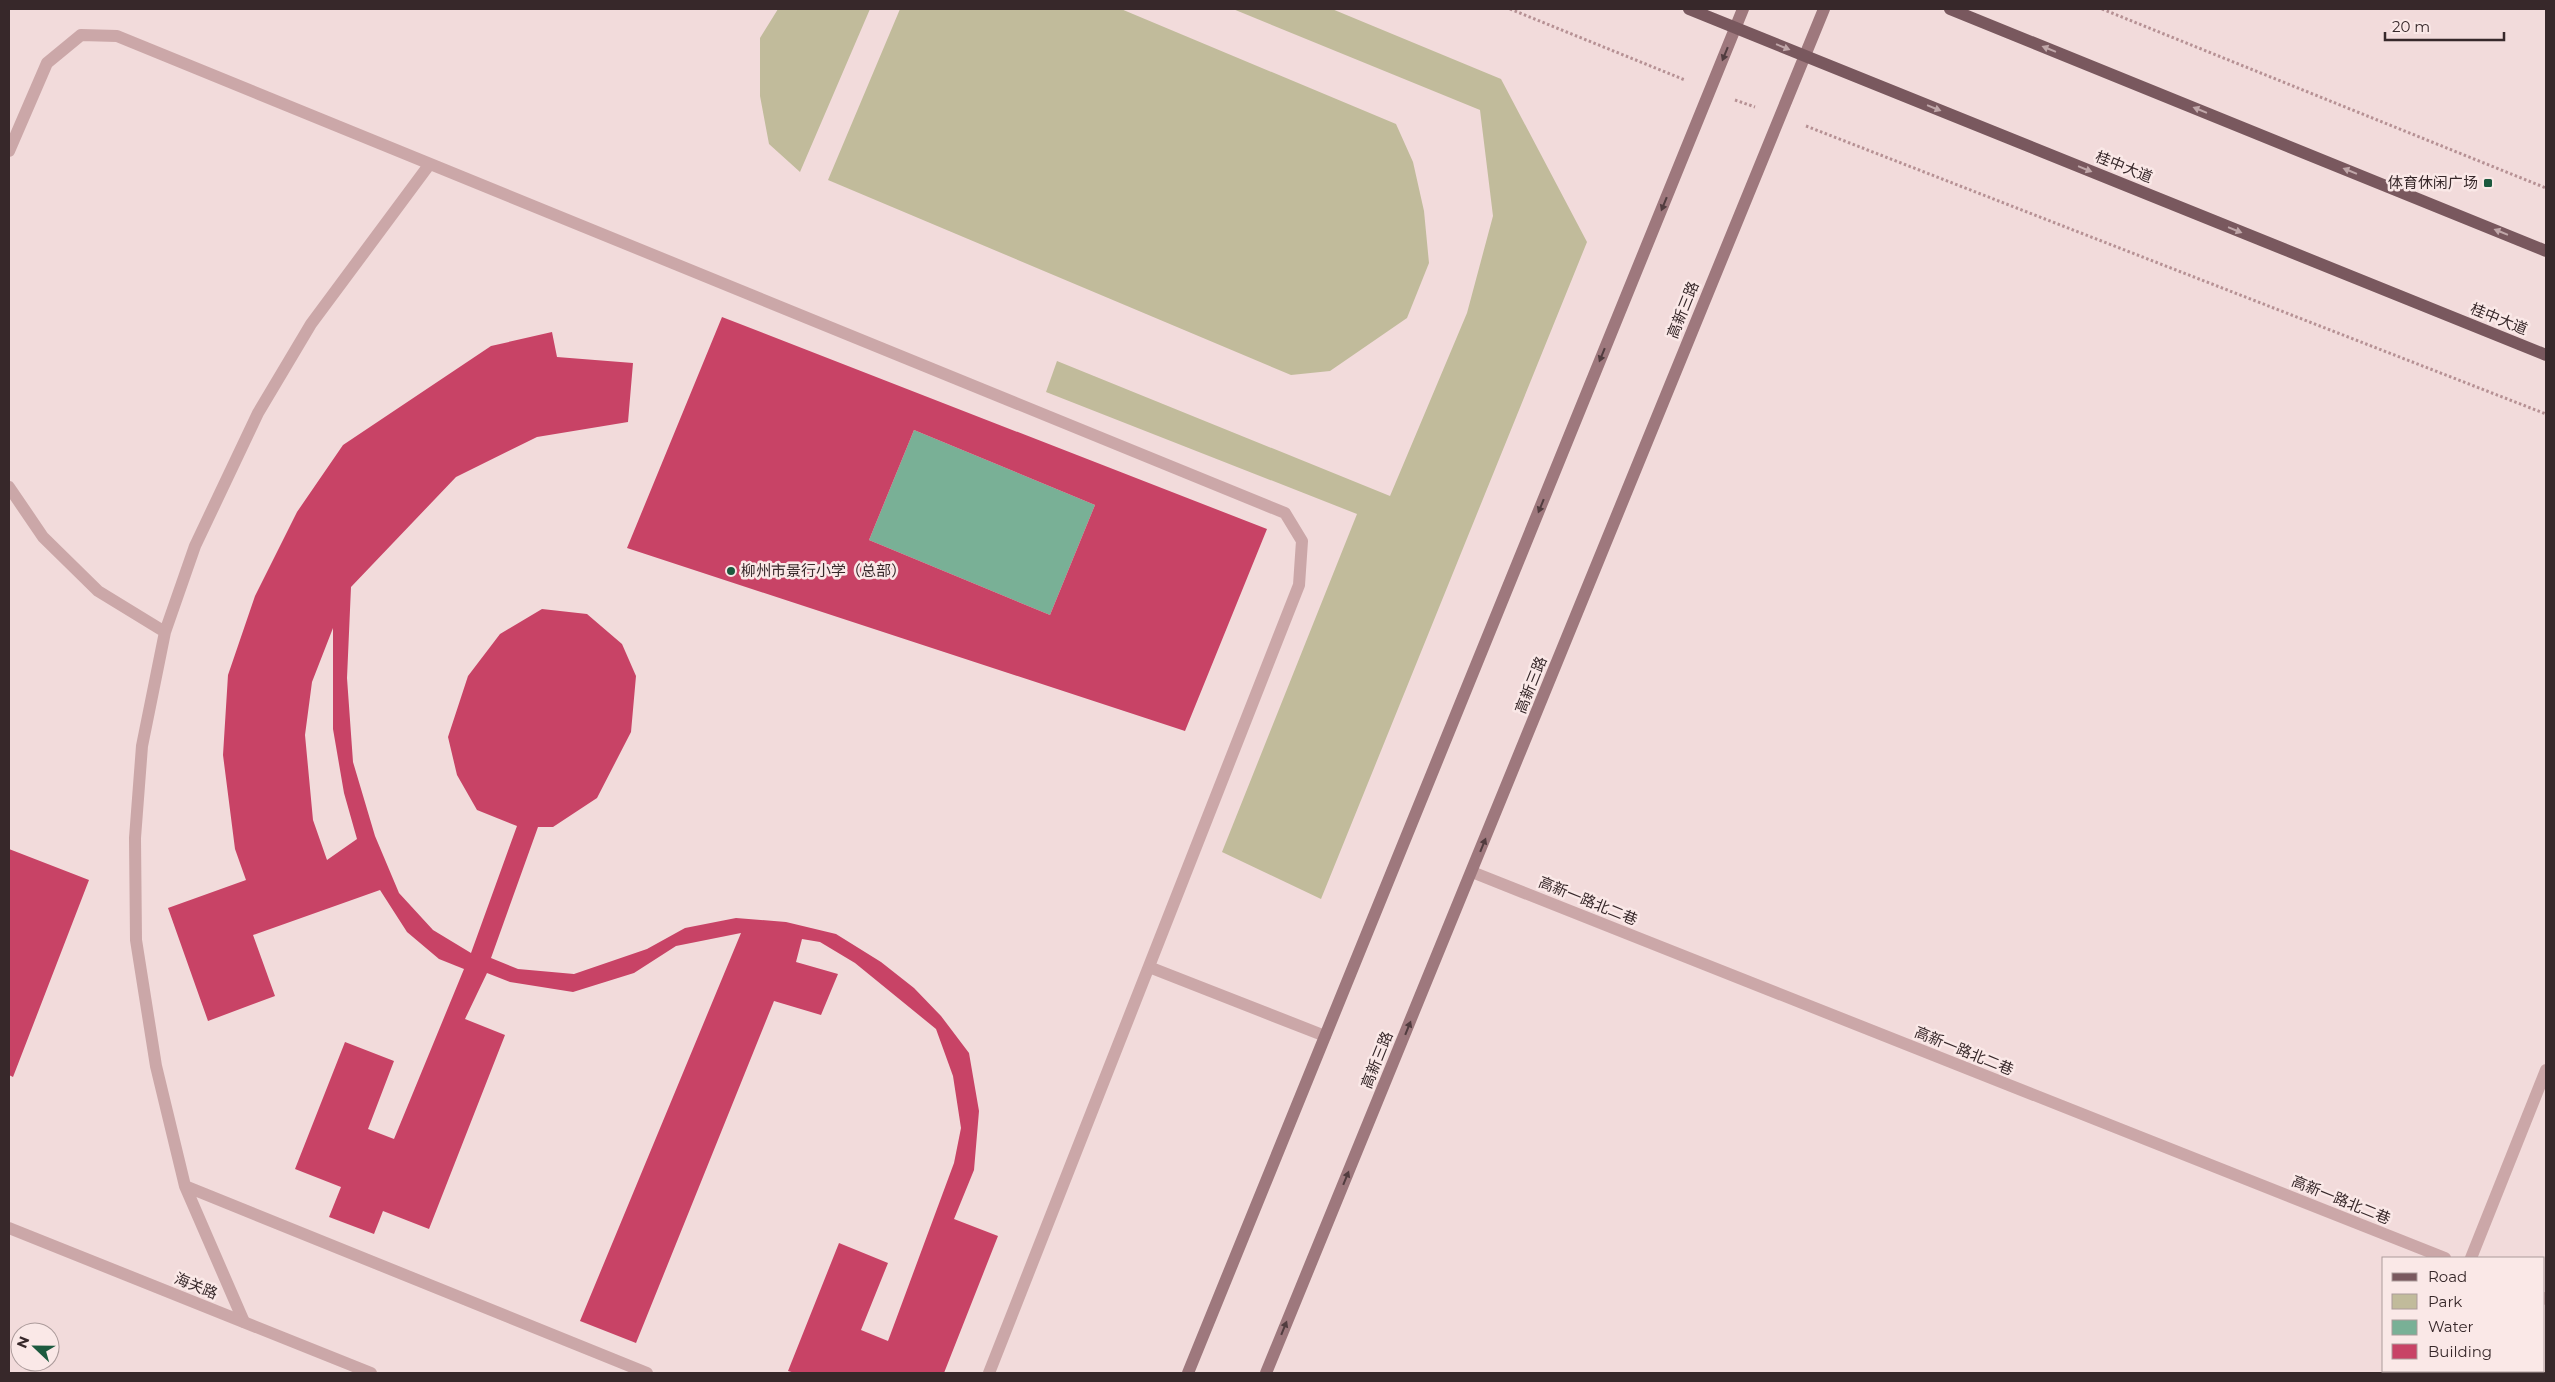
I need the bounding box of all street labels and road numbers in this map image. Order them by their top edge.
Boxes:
street label: 桂中大道 [2093,146,2156,187]
street label: 高新三路 [1662,278,1703,341]
street label: 桂中大道 [2468,298,2531,339]
street label: 高新三路 [1510,653,1551,716]
street label: 高新一路北二巷 [1536,872,1640,929]
street label: 高新一路北二巷 [1912,1022,2016,1079]
street label: 高新三路 [1356,1028,1397,1091]
street label: 高新一路北二巷 [2289,1171,2393,1228]
street label: 海关路 [172,1268,221,1303]

